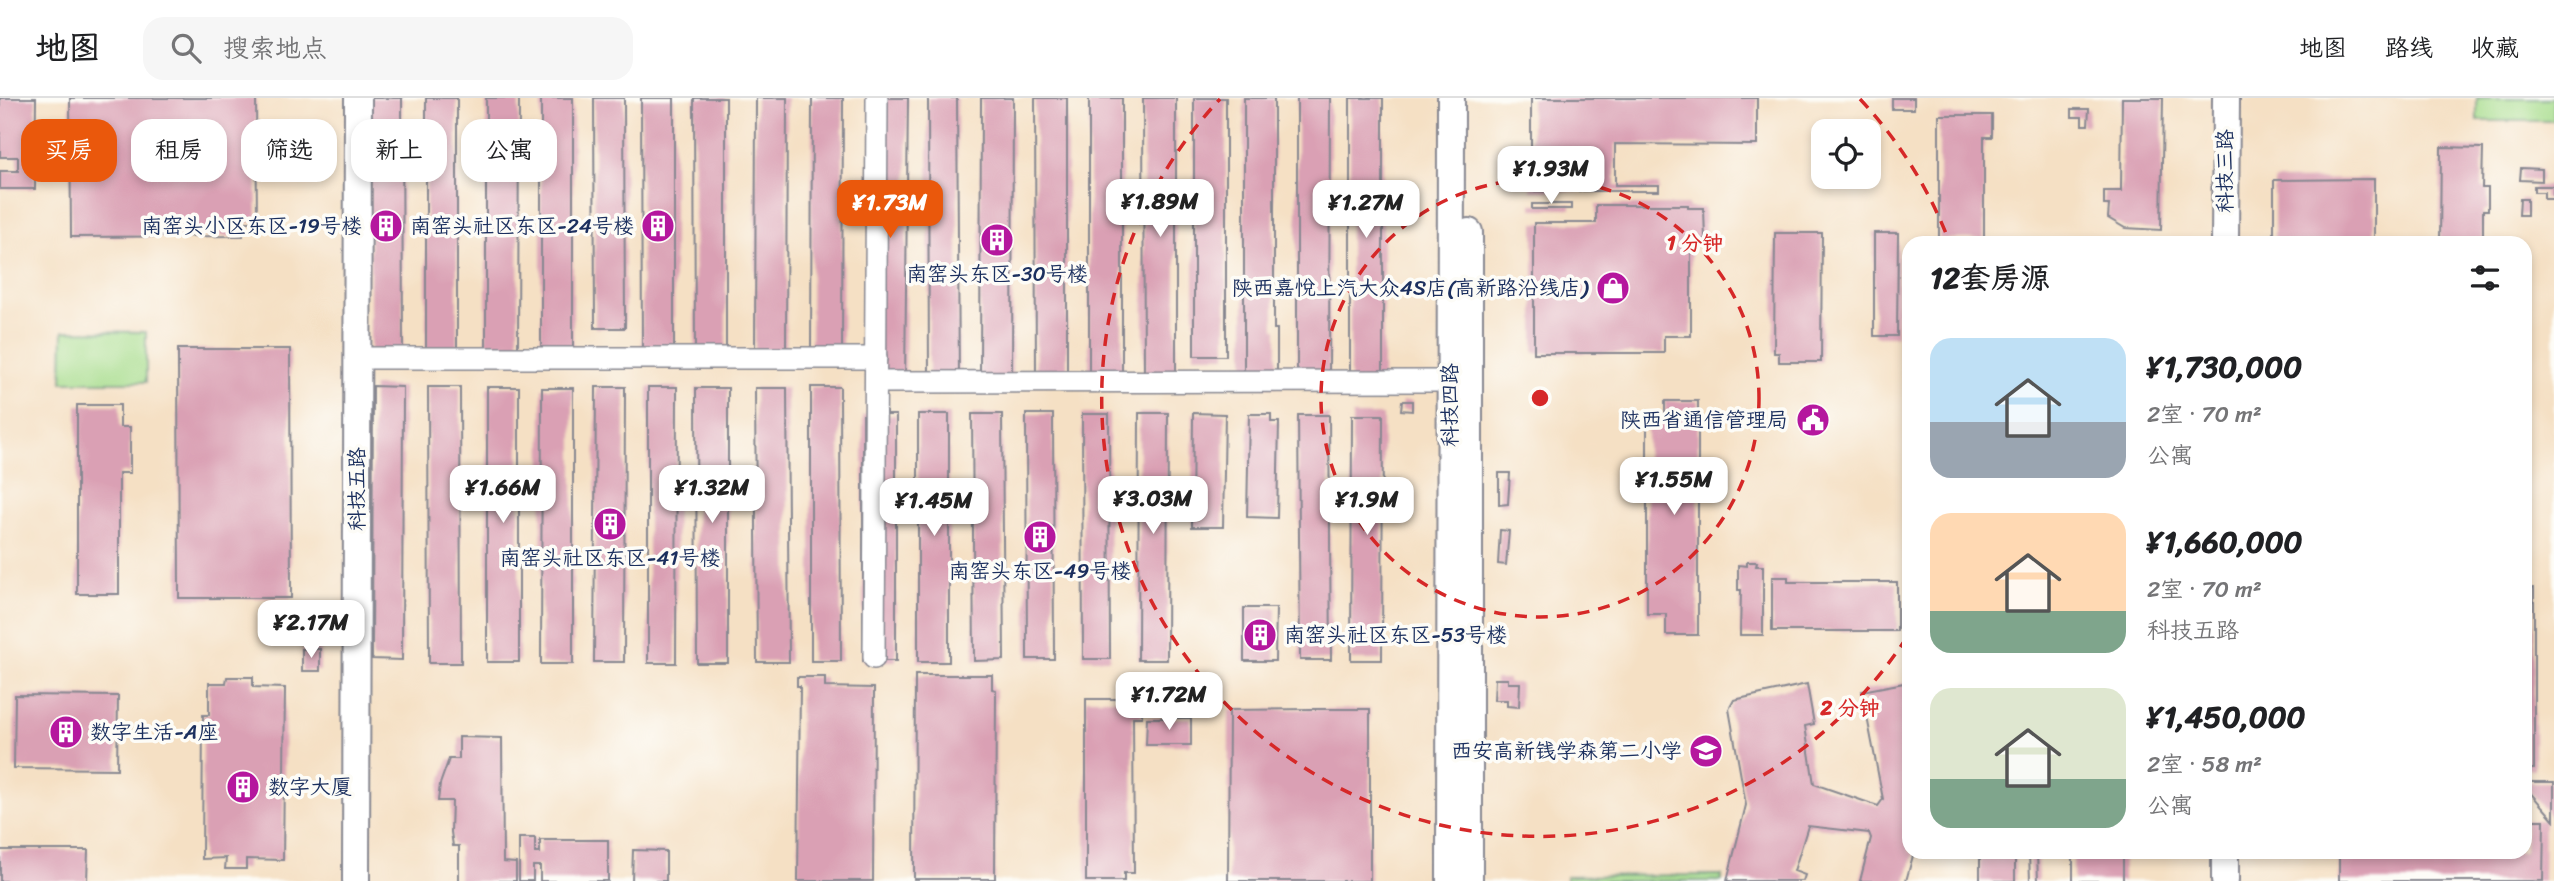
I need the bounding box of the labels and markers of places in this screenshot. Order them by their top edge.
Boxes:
pin: ¥1.93M [1494,146,1608,206]
pin: ¥1.73M [833,180,947,240]
pin: ¥1.89M [1103,180,1217,239]
pin: ¥1.27M [1309,180,1423,240]
place label: 南窑头小区东区-19号楼 [141,207,362,245]
building icon: 南窑头小区东区-19号楼 [367,207,405,245]
place label: 南窑头社区东区-24号楼 [410,207,634,245]
building icon: 南窑头社区东区-24号楼 [639,207,677,245]
building icon: 南窑头东区-30号楼 [978,221,1016,259]
place label: 南窑头东区-30号楼 [906,255,1088,293]
place label: 陕西嘉悦上汽大众4S店(高新路沿线店) [1232,269,1590,307]
shop icon: 陕西嘉悦上汽大众4S店(高新路沿线店) [1594,269,1632,307]
centre of rings [1528,386,1552,410]
place label: 陕西省通信管理局 [1620,401,1788,439]
public building icon: 陕西省通信管理局 [1794,401,1832,439]
pin: ¥1.55M [1617,458,1731,517]
pin: ¥1.66M [446,466,560,525]
pin: ¥1.32M [655,466,769,525]
pin: ¥3.03M [1096,476,1210,536]
pin: ¥1.45M [877,478,991,538]
pin: ¥1.9M [1318,478,1416,537]
building icon: 南窑头社区东区-41号楼 [591,505,629,543]
building icon: 南窑头东区-49号楼 [1021,518,1059,556]
place label: 南窑头社区东区-41号楼 [500,539,720,577]
place label: 南窑头东区-49号楼 [949,552,1131,590]
pin: ¥2.17M [254,601,368,660]
building icon: 南窑头社区东区-53号楼 [1241,616,1279,654]
place label: 南窑头社区东区-53号楼 [1284,616,1507,654]
pin: ¥1.72M [1112,672,1226,732]
building icon: 数字生活-A座 [47,713,85,751]
place label: 数字生活-A座 [90,713,219,751]
place label: 西安高新钱学森第二小学 [1451,732,1682,770]
school or university icon: 西安高新钱学森第二小学 [1687,732,1725,770]
building icon: 数字大厦 [224,768,262,806]
place label: 数字大厦 [268,768,352,806]

